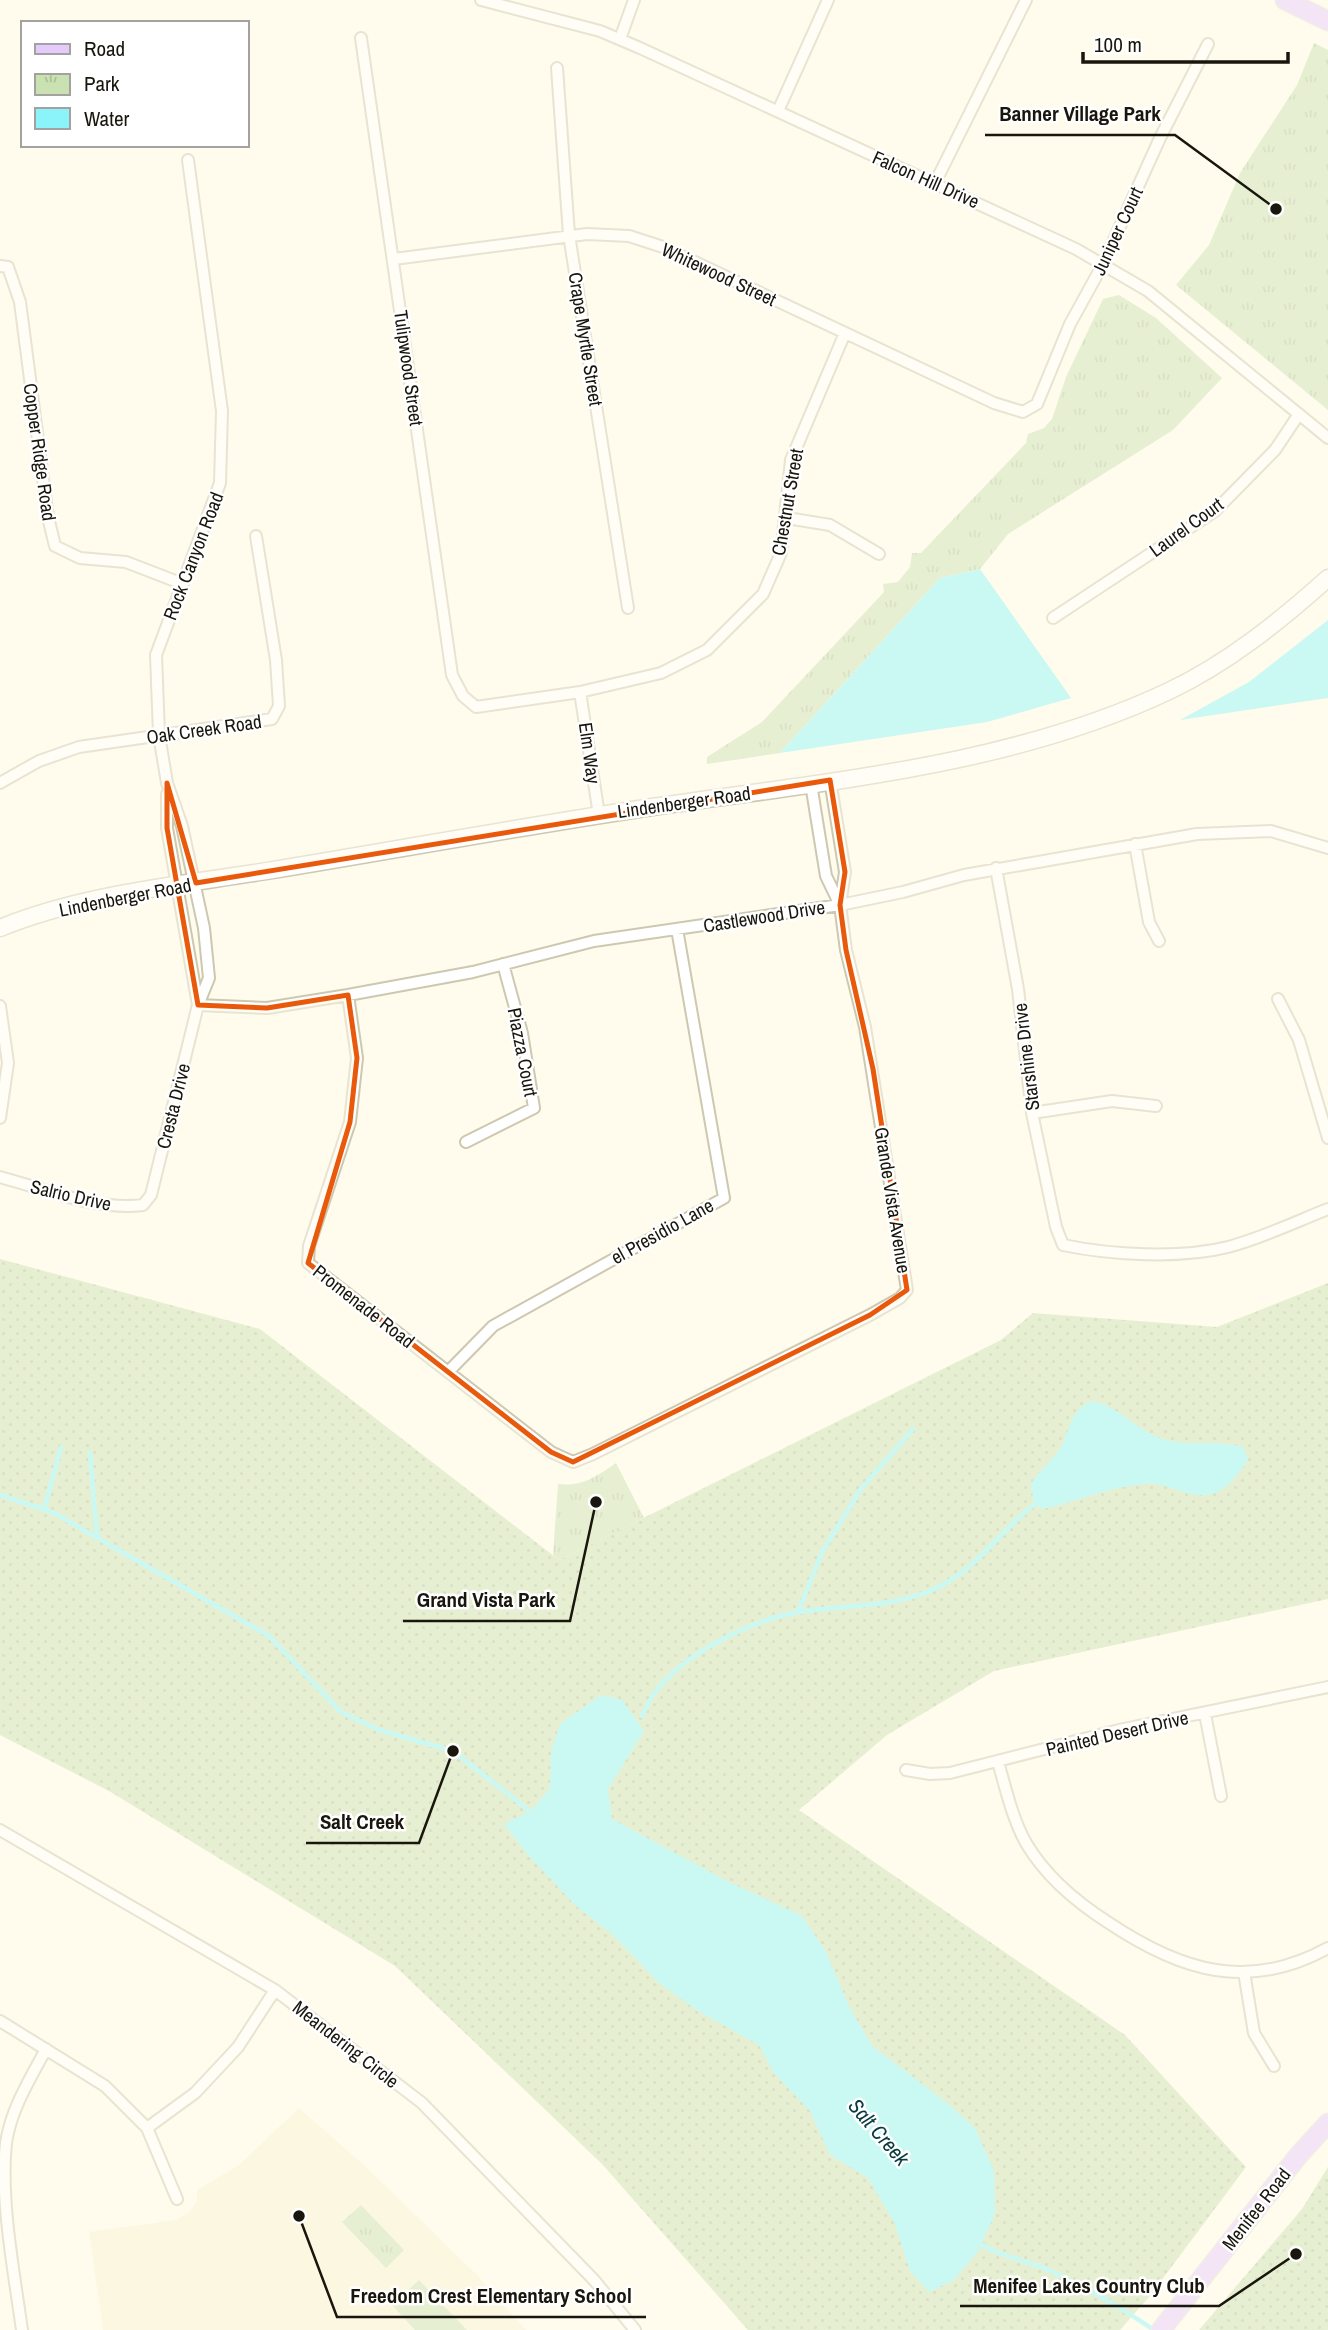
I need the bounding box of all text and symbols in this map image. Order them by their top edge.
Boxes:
legend [21,21,248,147]
scale bar [1083,21,1288,65]
text: 100 m [1094,30,1142,59]
text: Road [84,34,125,63]
text: Park [84,69,120,98]
callout: Banner Village Park [985,93,1175,135]
text: Banner Village Park [999,99,1161,128]
text: Water [84,104,130,133]
street label: Falcon Hill Drive [868,144,984,214]
street label: Juniper Court [1085,182,1149,279]
street label: Whitewood Street [657,236,781,312]
street label: Crape Myrtle Street [563,270,610,408]
street label: Tulipwood Street [388,309,430,428]
street label: Copper Ridge Road [17,382,63,522]
street label: Chestnut Street [765,446,809,558]
street label: Rock Canyon Road [157,488,229,624]
street label: Laurel Court [1144,491,1229,563]
street label: Oak Creek Road [145,708,263,750]
street label: Elm Way [573,721,607,786]
street label: Lindenberger Road [616,780,752,824]
street label: Lindenberger Road [57,871,193,923]
street label: Castlewood Drive [701,894,827,938]
street label: Starshine Drive [1007,1002,1045,1112]
street label: Piazza Court [502,1005,544,1099]
street label: Cresta Drive [150,1060,196,1152]
street label: Grande Vista Avenue [869,1125,917,1275]
street label: Salrio Drive [28,1173,114,1217]
street label: el Presidio Lane [606,1192,718,1270]
street label: Promenade Road [308,1258,420,1354]
callout: Grand Vista Park [403,1579,570,1621]
text: Grand Vista Park [417,1585,556,1614]
street label: Painted Desert Drive [1043,1704,1191,1762]
callout: Salt Creek [306,1801,419,1843]
text: Salt Creek [320,1807,405,1836]
street label: Meandering Circle [288,1994,404,2094]
water label: Salt Creek [842,2092,917,2173]
street label: Menifee Road [1216,2162,1296,2256]
callout: Menifee Lakes Country Club [960,2264,1219,2306]
text: Menifee Lakes Country Club [973,2271,1205,2300]
callout: Freedom Crest Elementary School [337,2275,646,2317]
text: Freedom Crest Elementary School [350,2281,632,2310]

